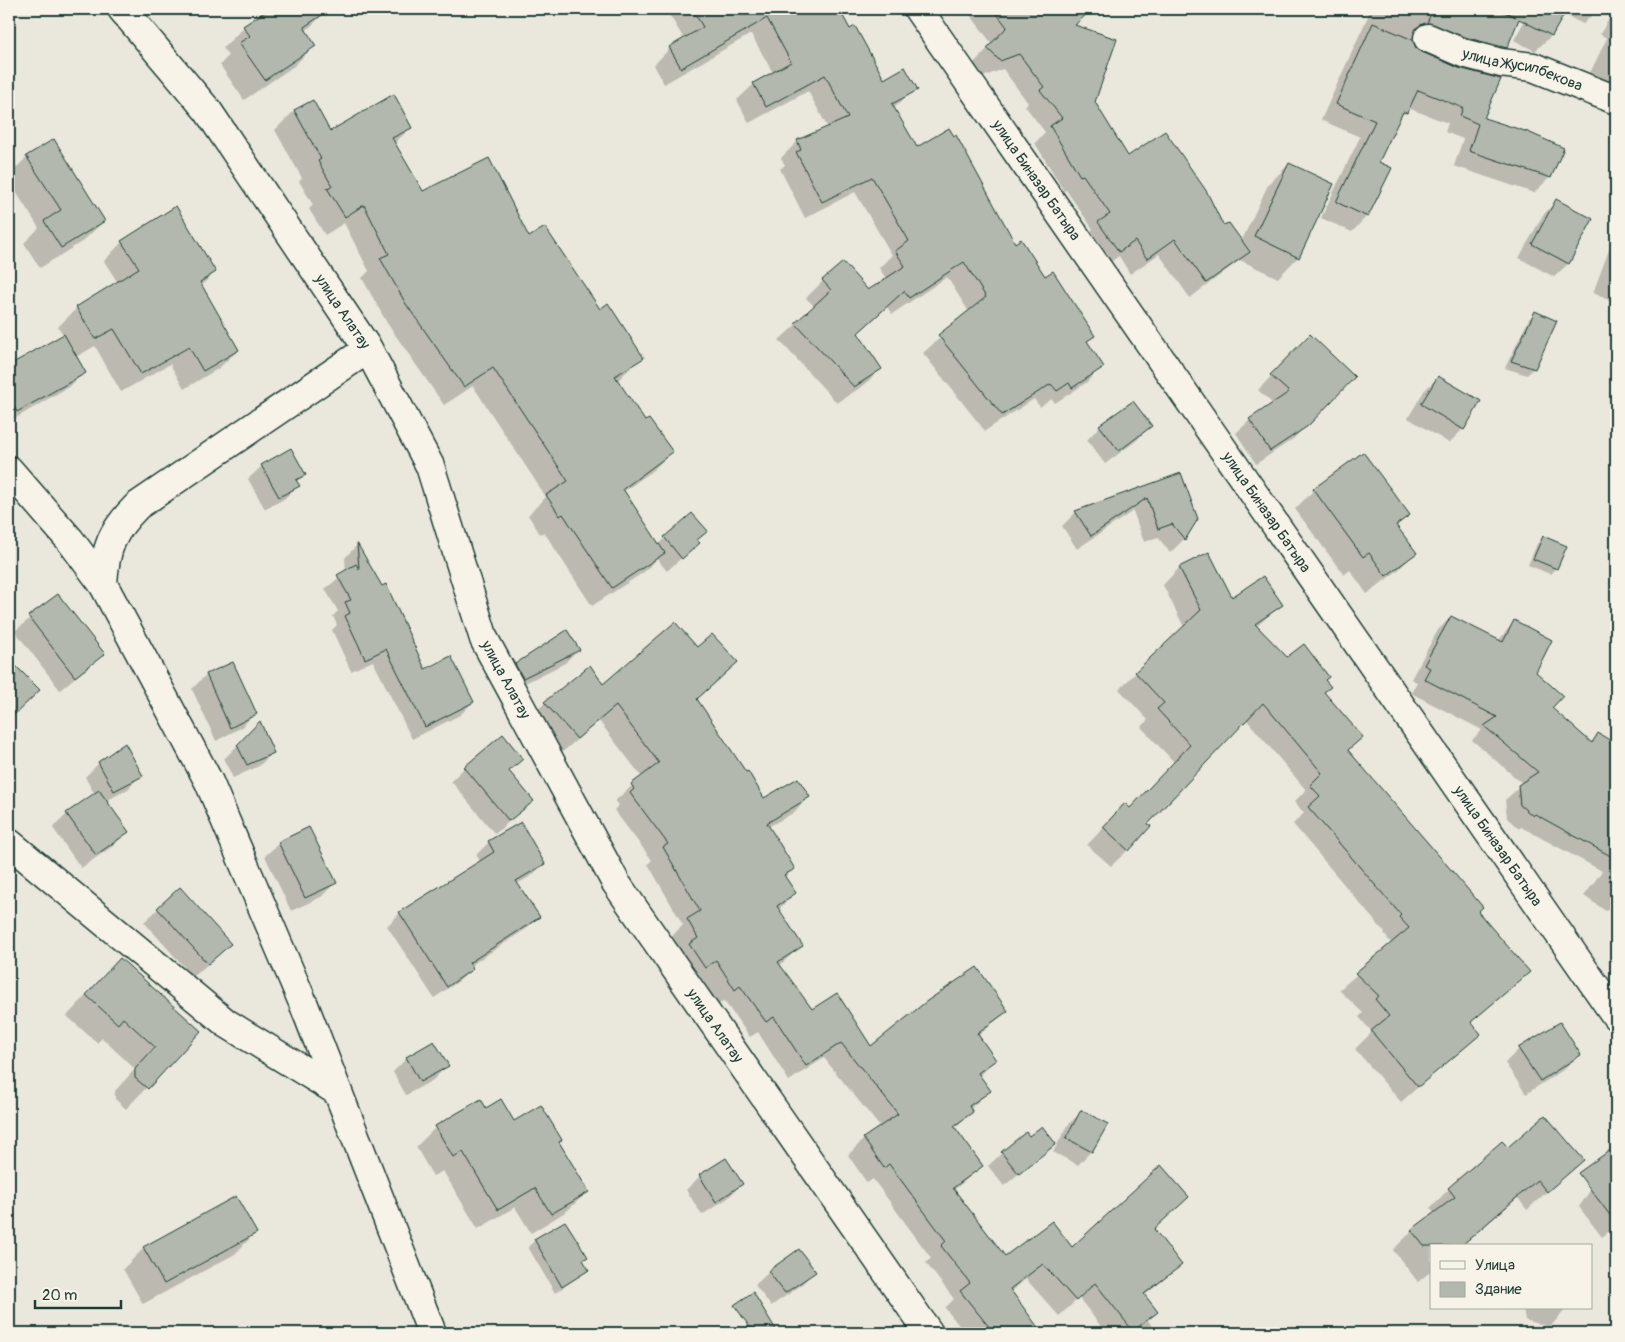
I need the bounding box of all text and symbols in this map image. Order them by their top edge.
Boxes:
street label: улица Жусипбекова [1459,44,1585,95]
street label: улица Биназар Батыра [987,115,1085,244]
street label: улица Алатау [310,270,375,353]
street label: улица Биназар Батыра [1218,447,1315,576]
street label: улица Алатау [477,636,535,723]
street label: улица Биназар Батыра [1449,781,1546,910]
street label: улица Алатау [682,984,748,1067]
legend [1430,1244,1592,1310]
text: Улица [1475,1256,1515,1275]
scale bar [35,1277,121,1309]
text: Здание [1475,1280,1522,1299]
text: 20 m [42,1286,77,1305]

